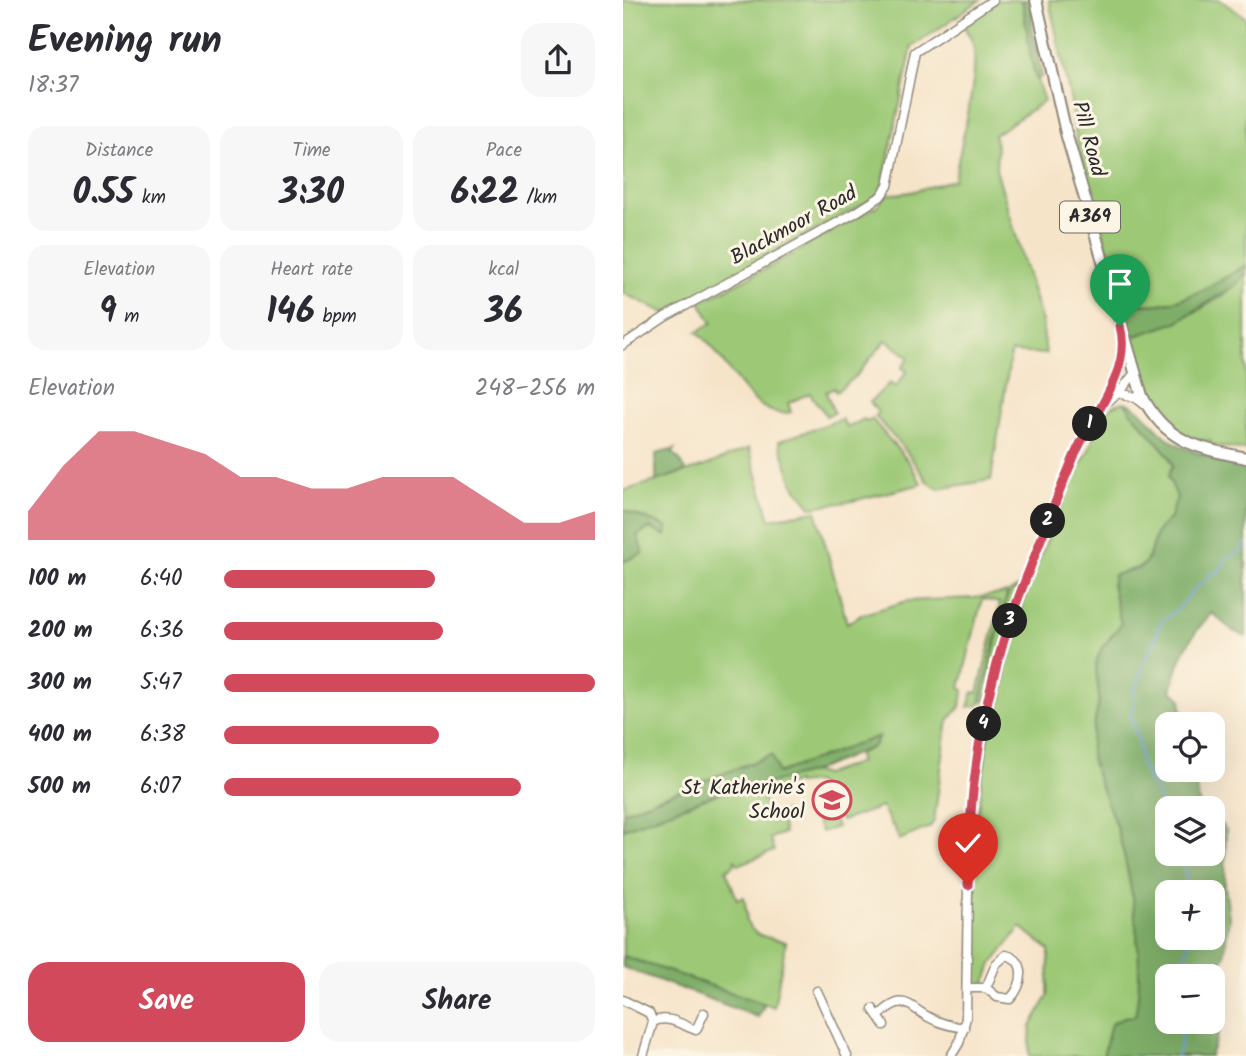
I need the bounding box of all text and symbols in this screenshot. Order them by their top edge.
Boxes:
text: Evening run [28,12,222,72]
button: share [521,23,595,97]
text: 18:37 [28,68,78,104]
street label: Pill Road [1062,97,1114,181]
text: Distance [85,136,153,166]
text: Time [292,136,331,166]
text: Pace [486,136,522,166]
text: 0.55 [73,166,134,222]
text: 3:30 [279,166,344,222]
text: 6:22 [450,166,519,222]
street label: Blackmoor Road [724,177,864,275]
text: km [134,183,166,213]
text: /km [519,183,557,213]
road number: A369 [1060,202,1120,232]
pin [1090,254,1150,326]
text: Elevation [83,255,155,285]
text: Heart rate [270,255,353,285]
text: kcal [488,255,519,285]
icon: arrive [1101,265,1139,303]
text: 9 [99,285,117,341]
text: 146 [266,285,315,341]
text: 36 [485,285,523,341]
text: m [117,302,139,332]
text: bpm [315,302,357,332]
text: Elevation [28,371,115,407]
text: 248–256 m [475,371,595,407]
pin: 1 [1072,406,1107,442]
text: 1 [1087,408,1092,438]
pin: 2 [1031,504,1065,538]
text: 2 [1042,505,1053,535]
text: 100 m [28,561,86,597]
text: 6:40 [140,561,183,597]
pin: 3 [993,604,1027,638]
text: 3 [1004,605,1015,635]
text: 200 m [28,613,93,649]
text: 6:36 [140,613,184,649]
text: 300 m [28,665,92,701]
text: 5:47 [140,665,181,701]
pin: 4 [967,706,1001,742]
text: 4 [978,708,989,738]
map controls [1155,712,1225,1034]
button: locate [1155,712,1225,782]
text: 400 m [28,717,92,753]
text: 6:38 [140,717,185,753]
text: 500 m [28,769,91,805]
text: 6:07 [140,769,181,805]
place label: St Katherine's School [682,772,805,829]
school or university icon: St Katherine's School [811,779,853,821]
button: layers [1155,796,1225,866]
pin [938,813,998,885]
icon: check [949,824,987,862]
button: + [1155,880,1225,950]
button: Save [28,962,305,1042]
button: Share [319,962,595,1042]
button: − [1155,964,1225,1034]

